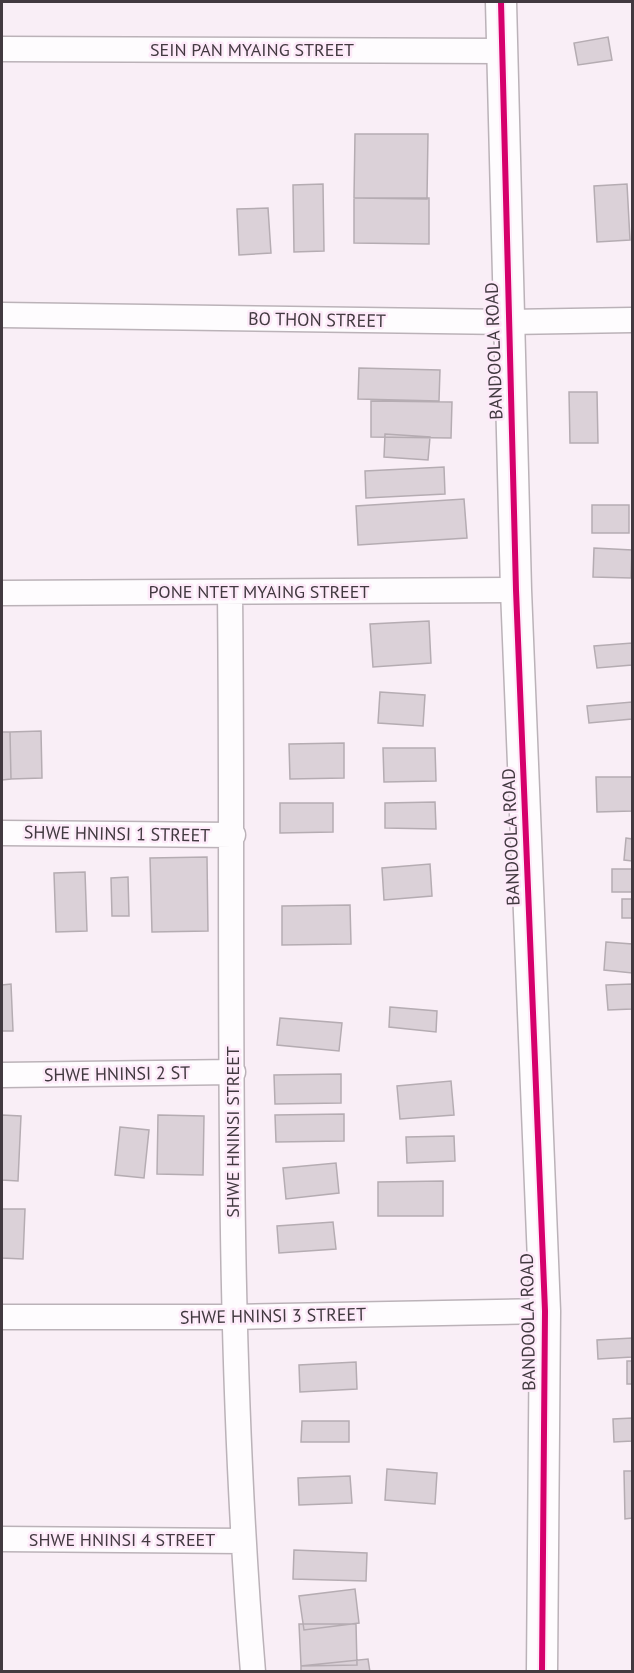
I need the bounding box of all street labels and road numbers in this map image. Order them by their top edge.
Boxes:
street label: SEIN PAN MYAING STREET [150,38,354,61]
street label: BANDOOLA ROAD [480,282,507,420]
street label: BO THON STREET [248,307,386,332]
street label: PONE NTET MYAING STREET [149,580,369,603]
street label: BANDOOLA ROAD [497,768,524,906]
street label: SHWE HNINSI 1 STREET [24,820,210,847]
street label: SHWE HNINSI STREET [221,1046,244,1218]
street label: SHWE HNINSI 2 ST [44,1061,190,1086]
street label: BANDOOLA ROAD [515,1253,540,1391]
street label: SHWE HNINSI 3 STREET [180,1302,366,1329]
street label: SHWE HNINSI 4 STREET [29,1528,215,1551]

